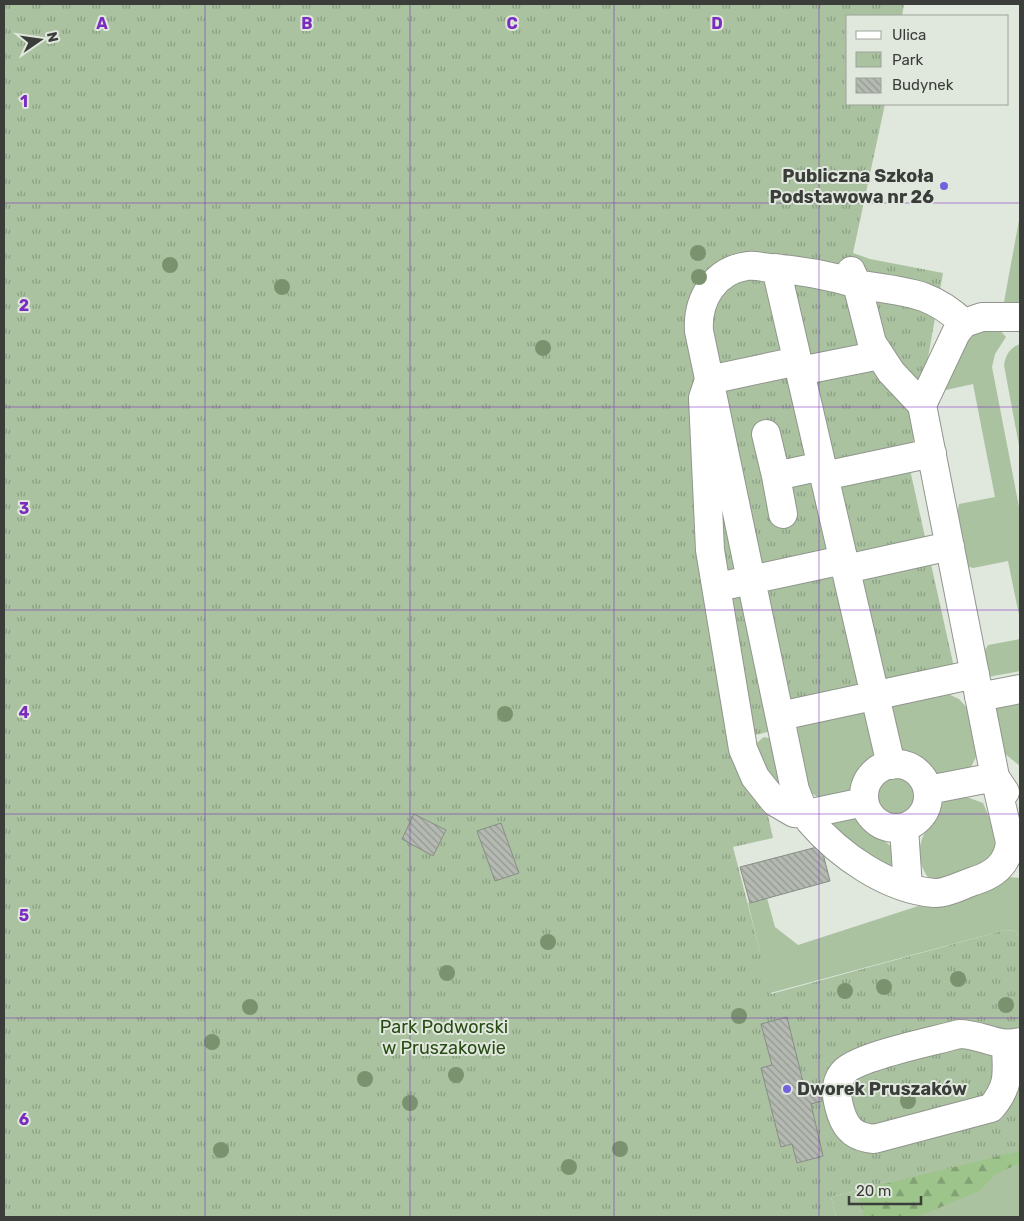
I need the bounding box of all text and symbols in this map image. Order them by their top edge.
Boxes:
text: A [96,14,108,33]
text: B [301,14,313,33]
text: C [506,14,518,33]
text: D [711,14,723,33]
north arrow [15,15,65,65]
legend [846,15,1009,105]
text: Ulica [892,26,926,44]
text: N [43,30,62,44]
text: Park [892,51,923,69]
text: Budynek [892,76,954,94]
text: 1 [20,92,28,111]
place label: Publiczna Szkoła Podstawowa nr 26 [769,165,934,208]
marker: Publiczna Szkoła Podstawowa nr 26 [938,180,950,192]
text: 2 [19,296,29,315]
text: 3 [19,499,29,518]
text: 4 [19,703,30,722]
text: 5 [19,906,29,925]
park label: Park Podworski w Pruszakowie [380,1016,508,1059]
place label: Dworek Pruszaków [797,1078,967,1100]
marker: Dworek Pruszaków [781,1083,793,1095]
text: 6 [19,1110,29,1129]
scale bar [849,1174,922,1206]
text: 20 m [856,1182,891,1200]

